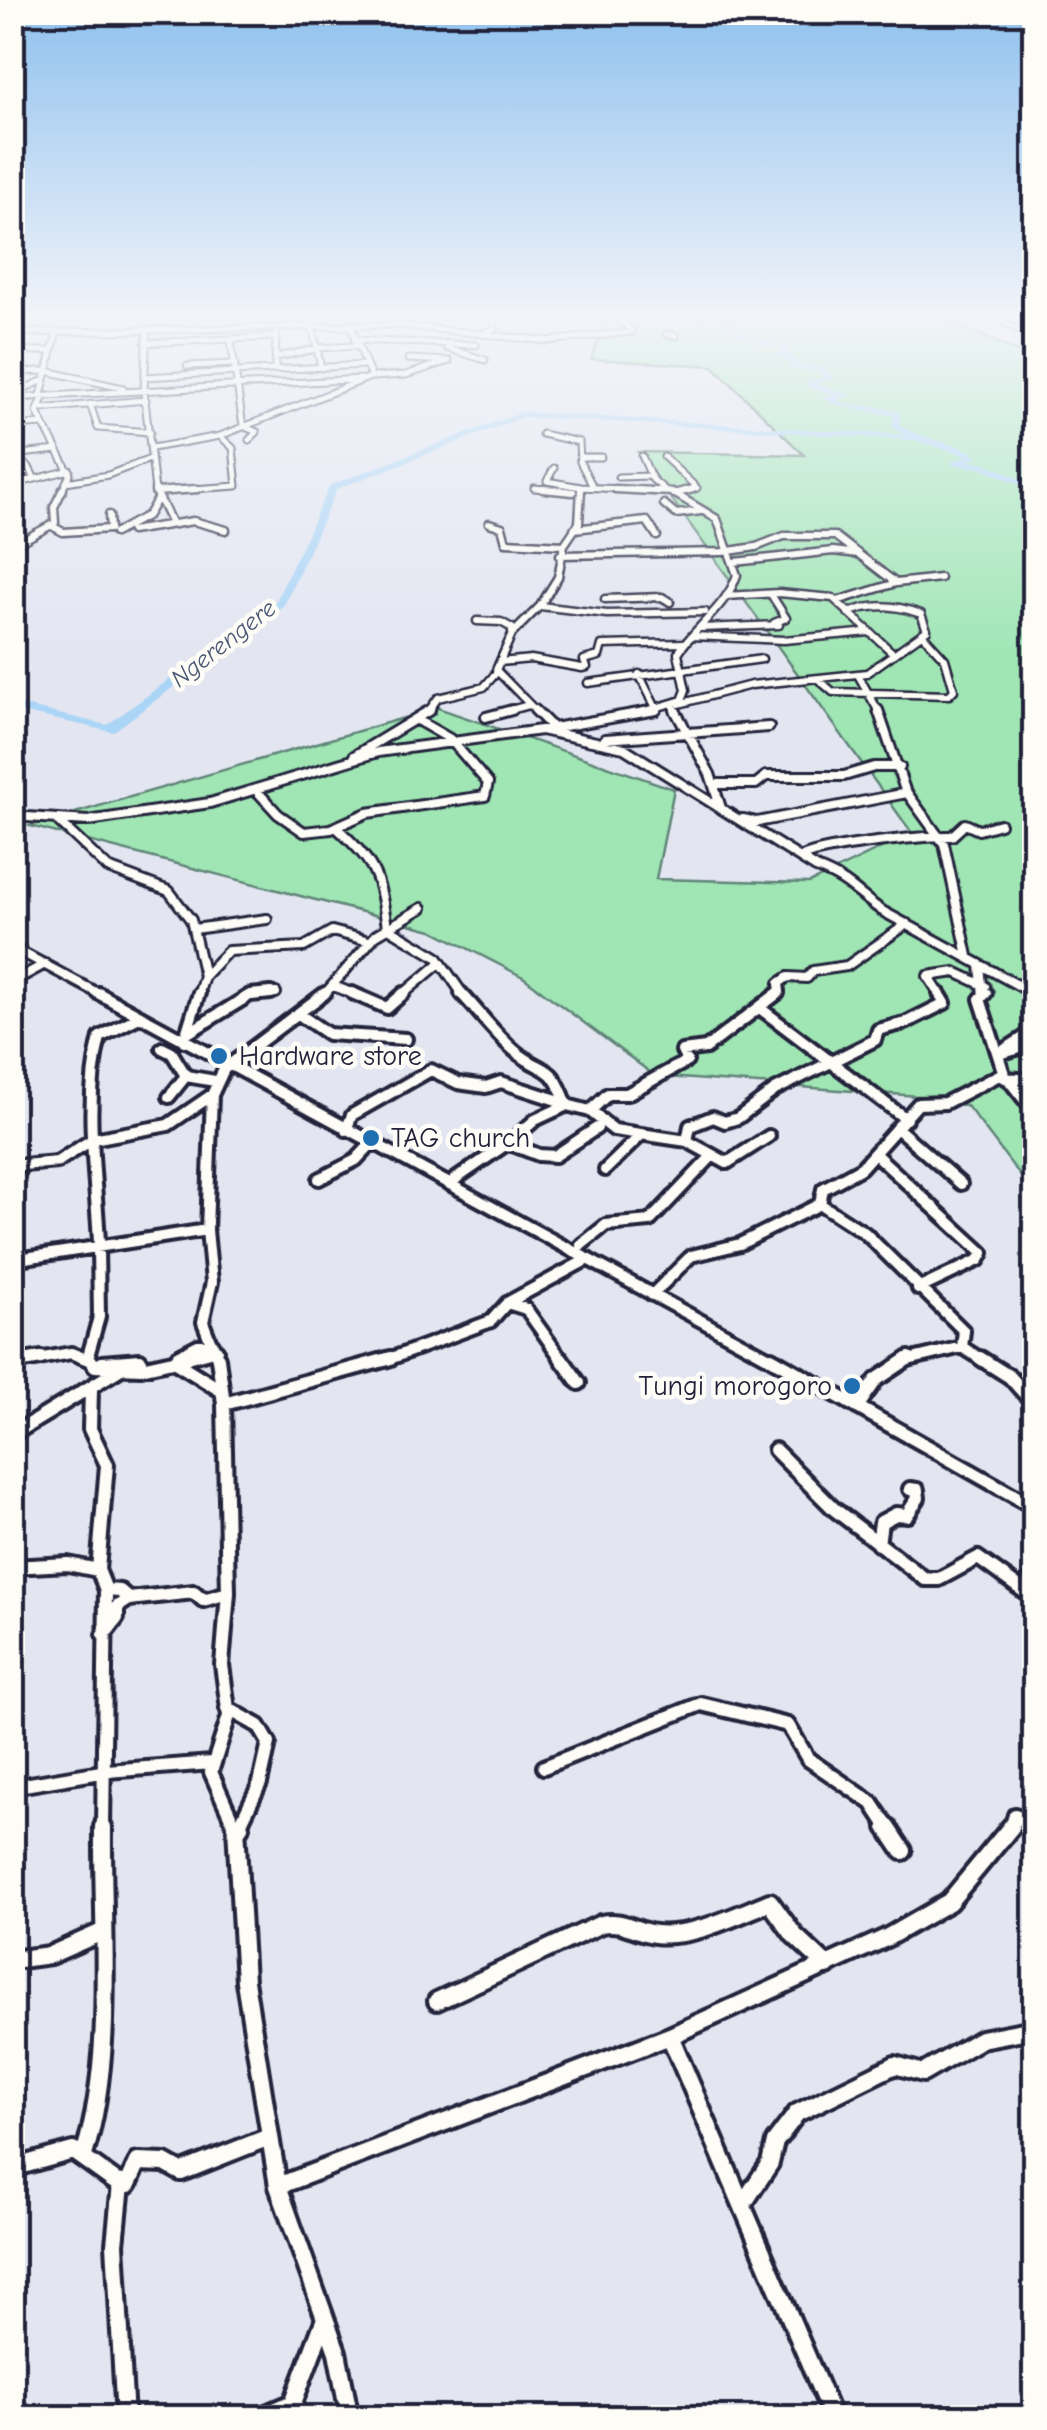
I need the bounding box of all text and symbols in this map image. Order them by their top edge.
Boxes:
water label: Ngerengere [165,593,282,693]
place label: Hardware store [239,1040,422,1072]
marker: Hardware store [208,1045,230,1067]
place label: TAG church [391,1122,530,1154]
marker: TAG church [360,1127,382,1149]
place label: Tungi morogoro [639,1370,832,1402]
marker: Tungi morogoro [841,1375,863,1397]

